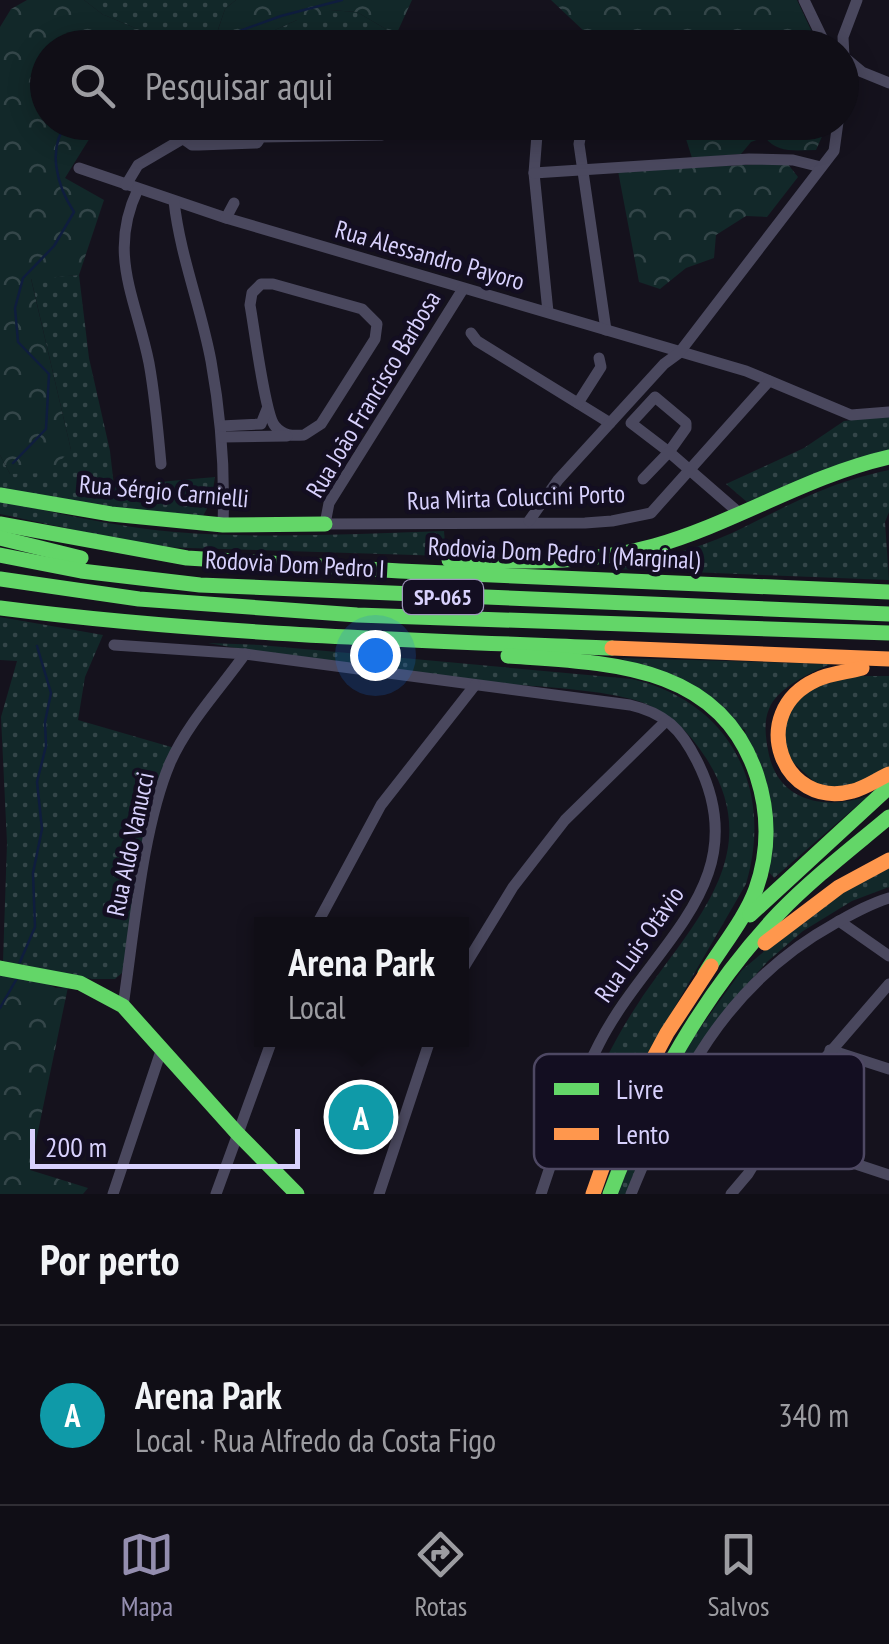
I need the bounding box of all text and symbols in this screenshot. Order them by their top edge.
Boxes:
search box [30,30,859,140]
icon: search [65,58,120,113]
text: Pesquisar aqui [145,61,334,110]
street label: Rua Alessandro Payoro [332,213,528,297]
street label: Rua João Francisco Barbosa [299,285,447,503]
street label: Rua Sérgio Carnielli [78,468,250,514]
street label: Rua Mirta Coluccini Porto [406,477,626,517]
street label: Rodovia Dom Pedro I (Marginal) [427,530,701,576]
street label: Rodovia Dom Pedro I [204,543,386,585]
road number: SP-065 [403,580,483,614]
your location [350,630,401,681]
street label: Rua Aldo Vanucci [99,769,161,919]
street label: Rua Luis Otávio [587,880,691,1008]
popup [254,917,469,1047]
text: Arena Park [288,937,435,986]
text: Local [288,986,346,1028]
legend [534,1054,864,1169]
text: Livre [616,1070,664,1107]
pin: A [328,1080,394,1154]
text: Lento [616,1115,670,1152]
scale bar [30,1124,300,1168]
text: 200 m [45,1128,107,1165]
text: Por perto [40,1232,179,1287]
text: Arena Park [135,1370,282,1419]
text: A [64,1394,81,1436]
text: 340 m [778,1394,849,1436]
text: Local · Rua Alfredo da Costa Figo [135,1419,496,1461]
tab: Mapa [119,1527,174,1624]
tab: Rotas [413,1527,468,1624]
tab: Salvos [707,1527,770,1624]

